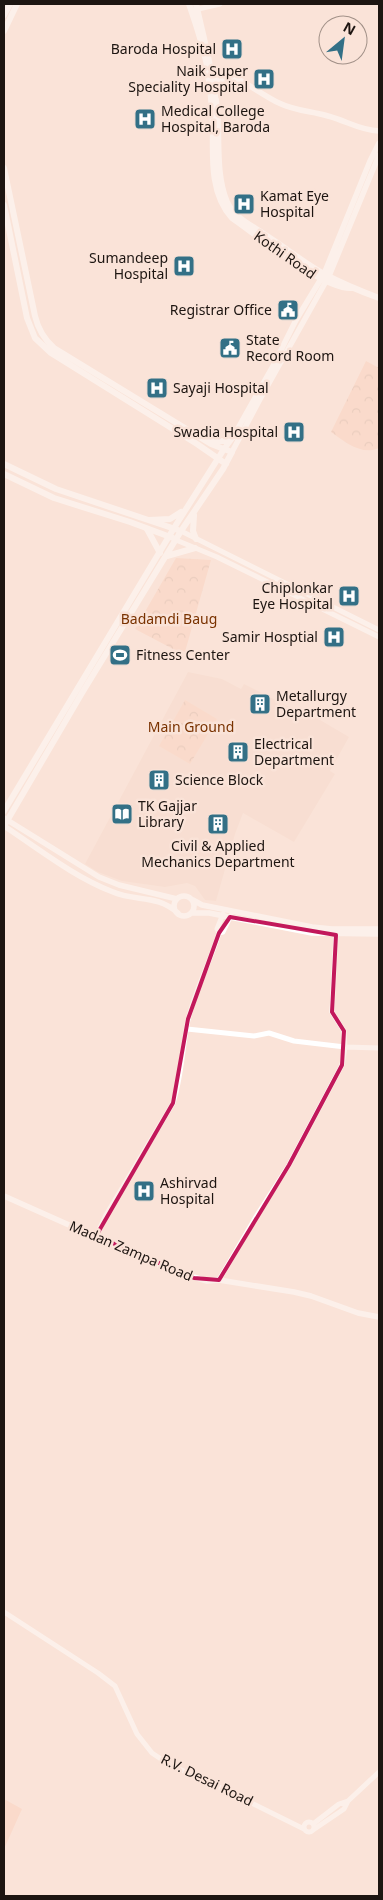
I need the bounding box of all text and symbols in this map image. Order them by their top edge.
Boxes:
north arrow [318,15,368,65]
text: N [340,17,359,39]
hospital icon: Baroda Hospital [220,37,244,61]
place label: Baroda Hospital [111,39,216,58]
place label: Naik Super Speciality Hospital [128,61,248,96]
hospital icon: Naik Super Speciality Hospital [252,67,276,91]
place label: Medical College Hospital, Baroda [161,101,270,136]
hospital icon: Medical College Hospital, Baroda [133,107,157,131]
place label: Kamat Eye Hospital [260,186,329,221]
hospital icon: Kamat Eye Hospital [232,192,256,216]
street label: Kothi Road [250,226,320,283]
place label: Sumandeep Hospital [89,248,168,283]
hospital icon: Sumandeep Hospital [172,254,196,278]
public building icon: Registrar Office [276,298,300,322]
place label: Registrar Office [170,300,272,319]
place label: State Record Room [246,330,334,365]
public building icon: State Record Room [218,336,242,360]
hospital icon: Sayaji Hospital [145,376,169,400]
place label: Sayaji Hospital [173,378,269,397]
hospital icon: Swadia Hospital [282,420,306,444]
place label: Swadia Hospital [173,422,278,441]
place label: Chiplonkar Eye Hospital [252,578,333,613]
hospital icon: Chiplonkar Eye Hospital [337,584,361,608]
park label: Badamdi Baug [121,609,217,628]
hospital icon: Samir Hosptial [322,625,346,649]
place label: Samir Hosptial [222,627,318,646]
sports icon: Fitness Center [108,643,132,667]
place label: Fitness Center [136,645,230,664]
place label: Metallurgy Department [276,686,356,721]
building icon: Metallurgy Department [248,692,272,716]
park label: Main Ground [148,717,234,736]
place label: Electrical Department [254,734,334,769]
building icon: Electrical Department [226,740,250,764]
building icon: Science Block [147,768,171,792]
place label: Science Block [175,770,264,789]
place label: TK Gajjar Library [138,796,197,831]
library icon: TK Gajjar Library [110,802,134,826]
building icon: Civil & Applied Mechanics Department [206,812,230,836]
place label: Civil & Applied Mechanics Department [141,836,295,871]
place label: Ashirvad Hospital [160,1173,217,1208]
hospital icon: Ashirvad Hospital [132,1179,156,1203]
street label: Madan Zampa Road [67,1216,196,1285]
street label: R.V. Desai Road [158,1749,256,1810]

